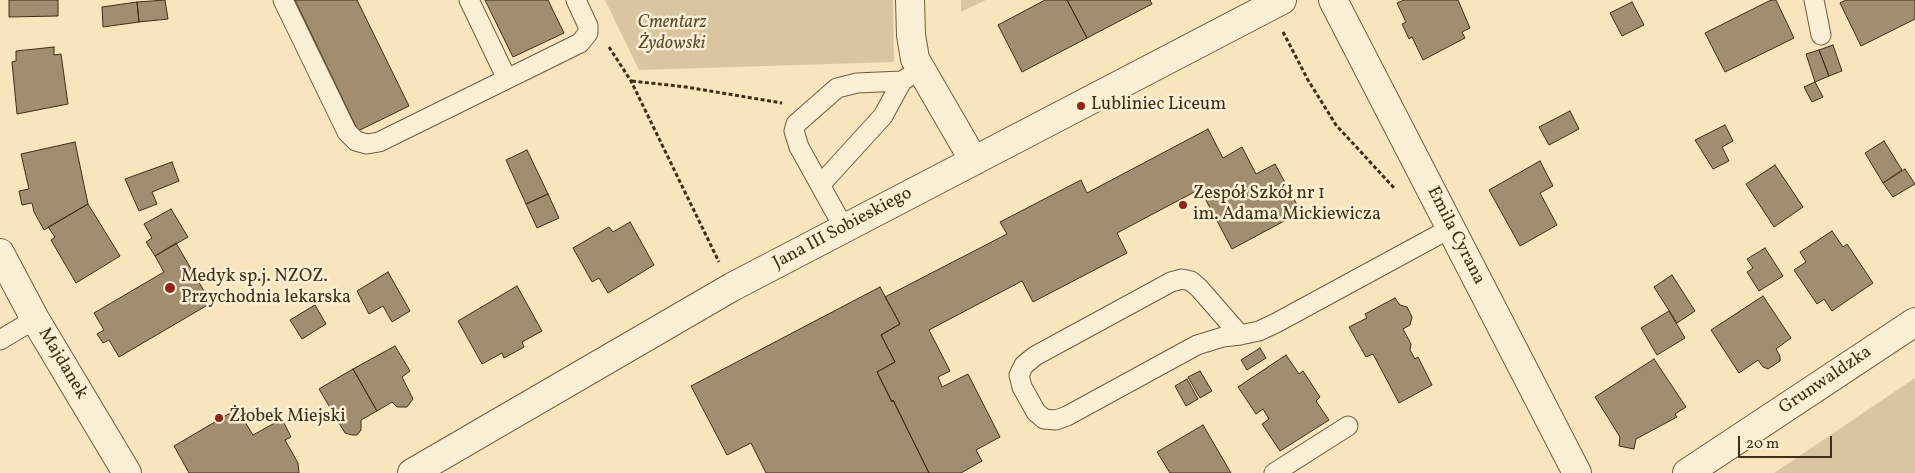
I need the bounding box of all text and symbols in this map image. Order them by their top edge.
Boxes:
park label: Cmentarz Żydowski [637,13,707,56]
place label: Lubliniec Liceum [1091,95,1226,117]
marker: Lubliniec Liceum [1075,100,1087,112]
street label: Jana III Sobieskiego [770,183,916,275]
street label: Emila Cyrana [1421,183,1489,289]
place label: Zespół Szkół nr 1 im. Adama Mickiewicza [1193,184,1381,226]
marker: Zespół Szkół nr 1 im. Adama Mickiewicza [1177,199,1189,211]
place label: Medyk sp.j. NZOZ. Przychodnia lekarska [181,267,351,310]
marker: Medyk sp.j. NZOZ. Przychodnia lekarska [163,281,177,295]
street label: Majdanek [32,325,92,403]
street label: Grunwaldzka [1776,342,1876,420]
place label: Żłobek Miejski [229,407,346,429]
marker: Żłobek Miejski [213,412,225,424]
scale bar [1740,426,1834,458]
text: 20 m [1746,434,1779,455]

